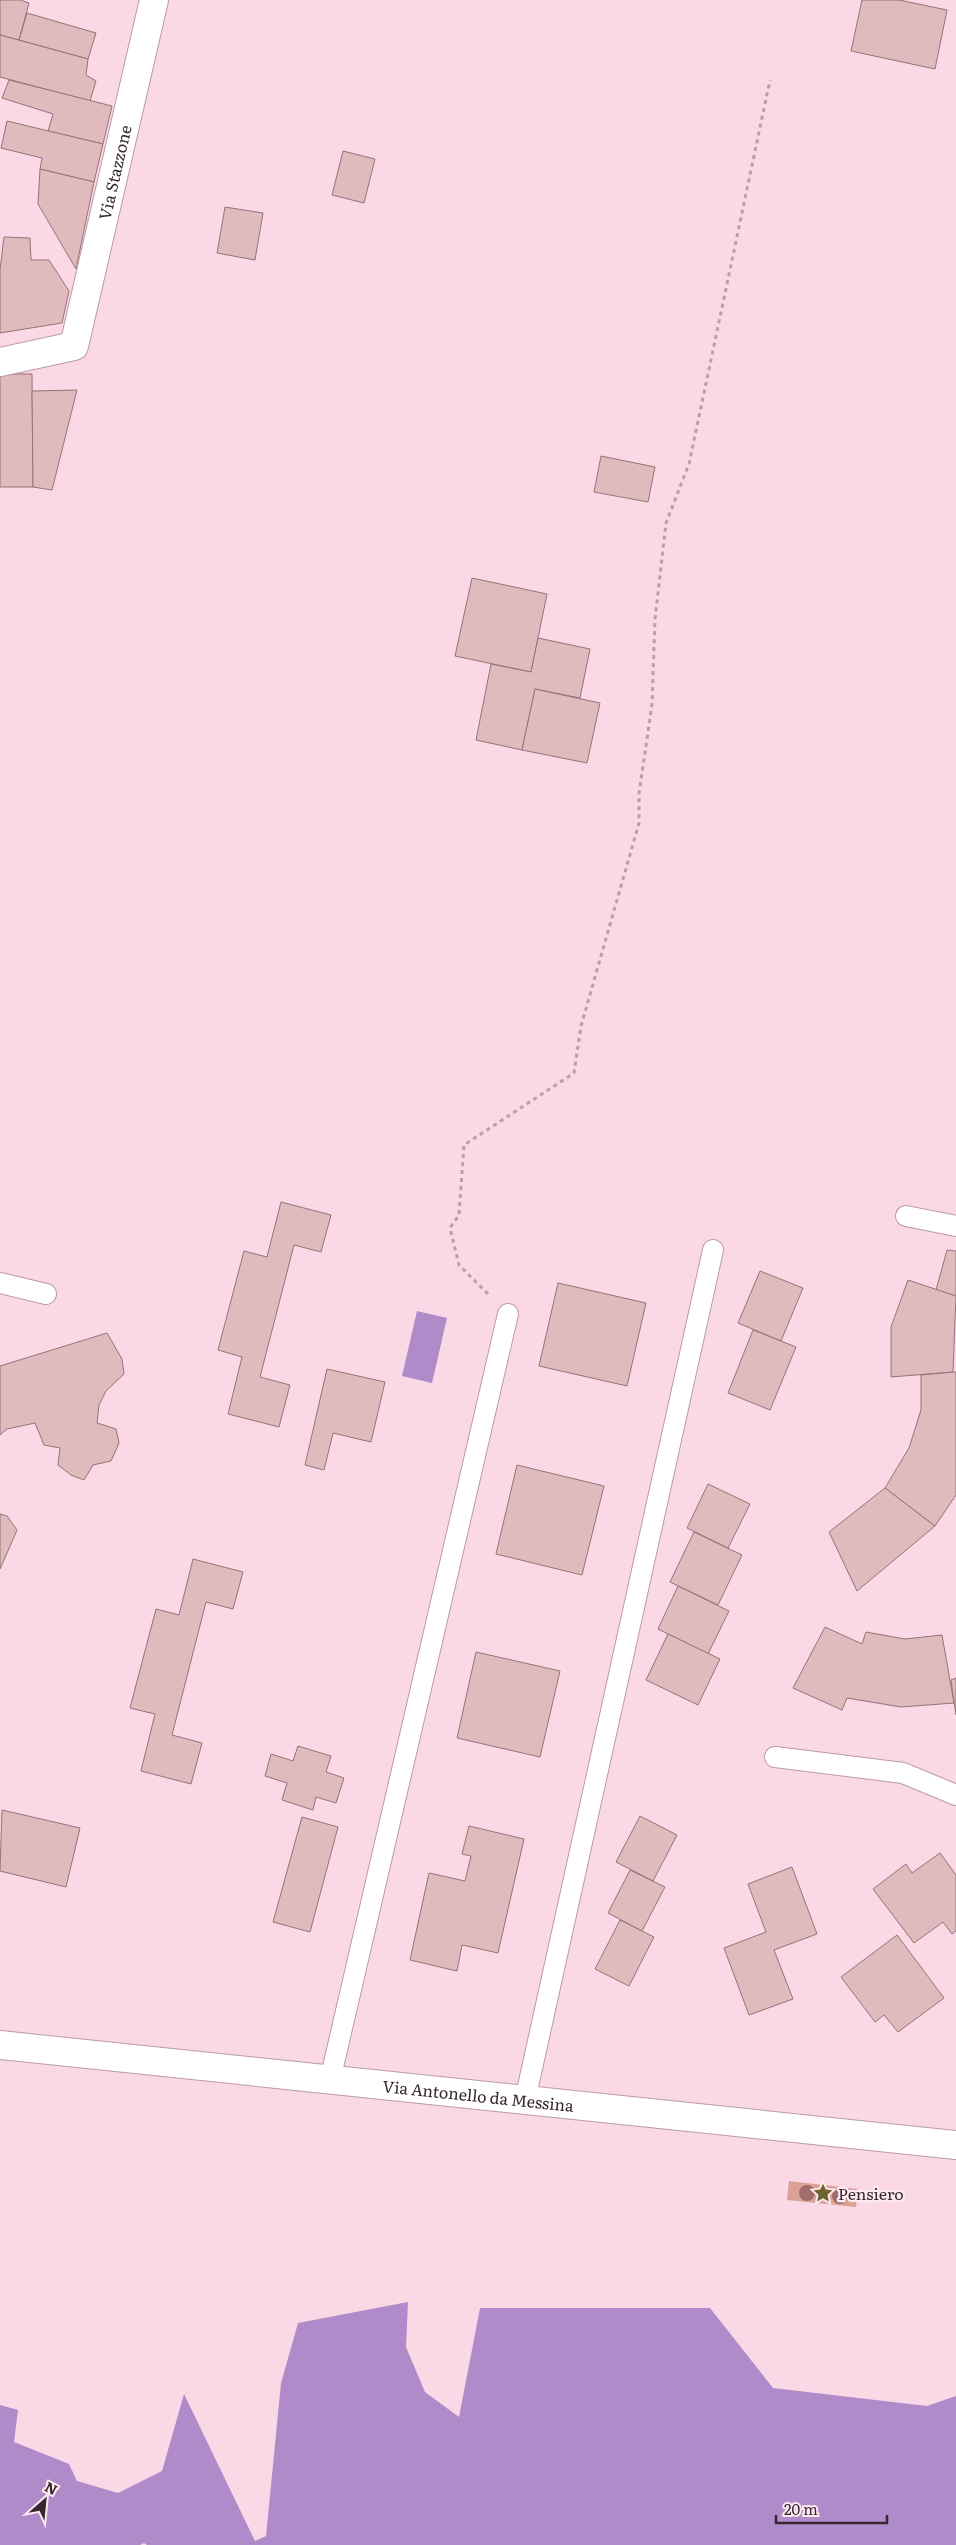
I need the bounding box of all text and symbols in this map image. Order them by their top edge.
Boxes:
street label: Via Stazzone [92,122,137,222]
street label: Via Antonello da Messina [382,2073,576,2117]
place label: Pensiero [838,2181,904,2205]
place icon: Pensiero [812,2182,834,2204]
north arrow [20,2475,70,2525]
text: N [42,2476,61,2499]
scale bar [776,2492,887,2524]
text: 20 m [784,2497,818,2520]

